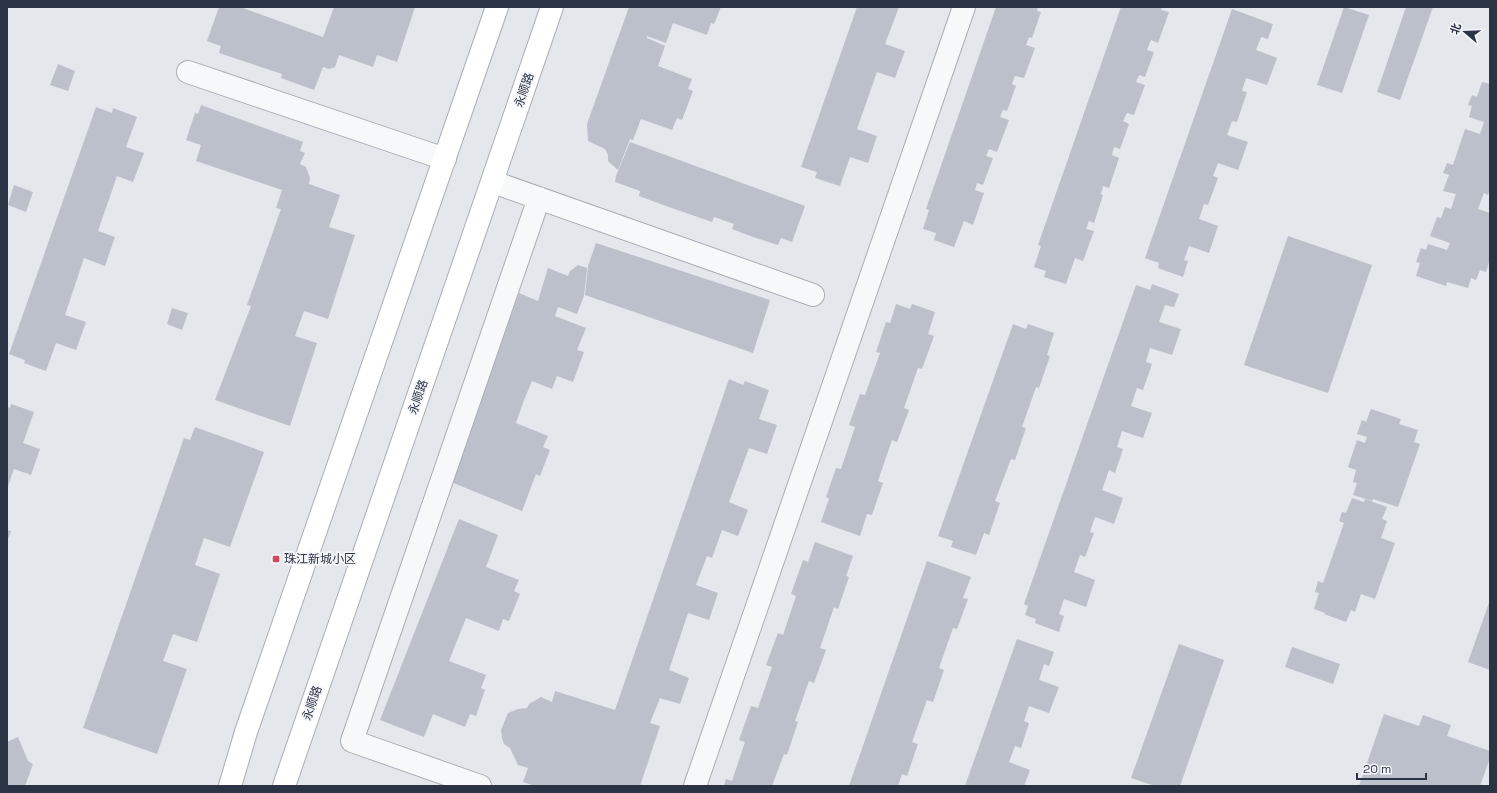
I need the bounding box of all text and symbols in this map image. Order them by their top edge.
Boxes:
north arrow [1445,12,1485,52]
text: 北 [1447,21,1464,36]
street label: 永顺路 [511,70,537,110]
street label: 永顺路 [405,377,431,417]
place label: 珠江新城小区 [284,551,356,567]
marker: 珠江新城小区 [271,554,281,564]
street label: 永顺路 [299,683,325,723]
scale bar [1357,755,1426,781]
text: 20 m [1363,761,1391,777]

